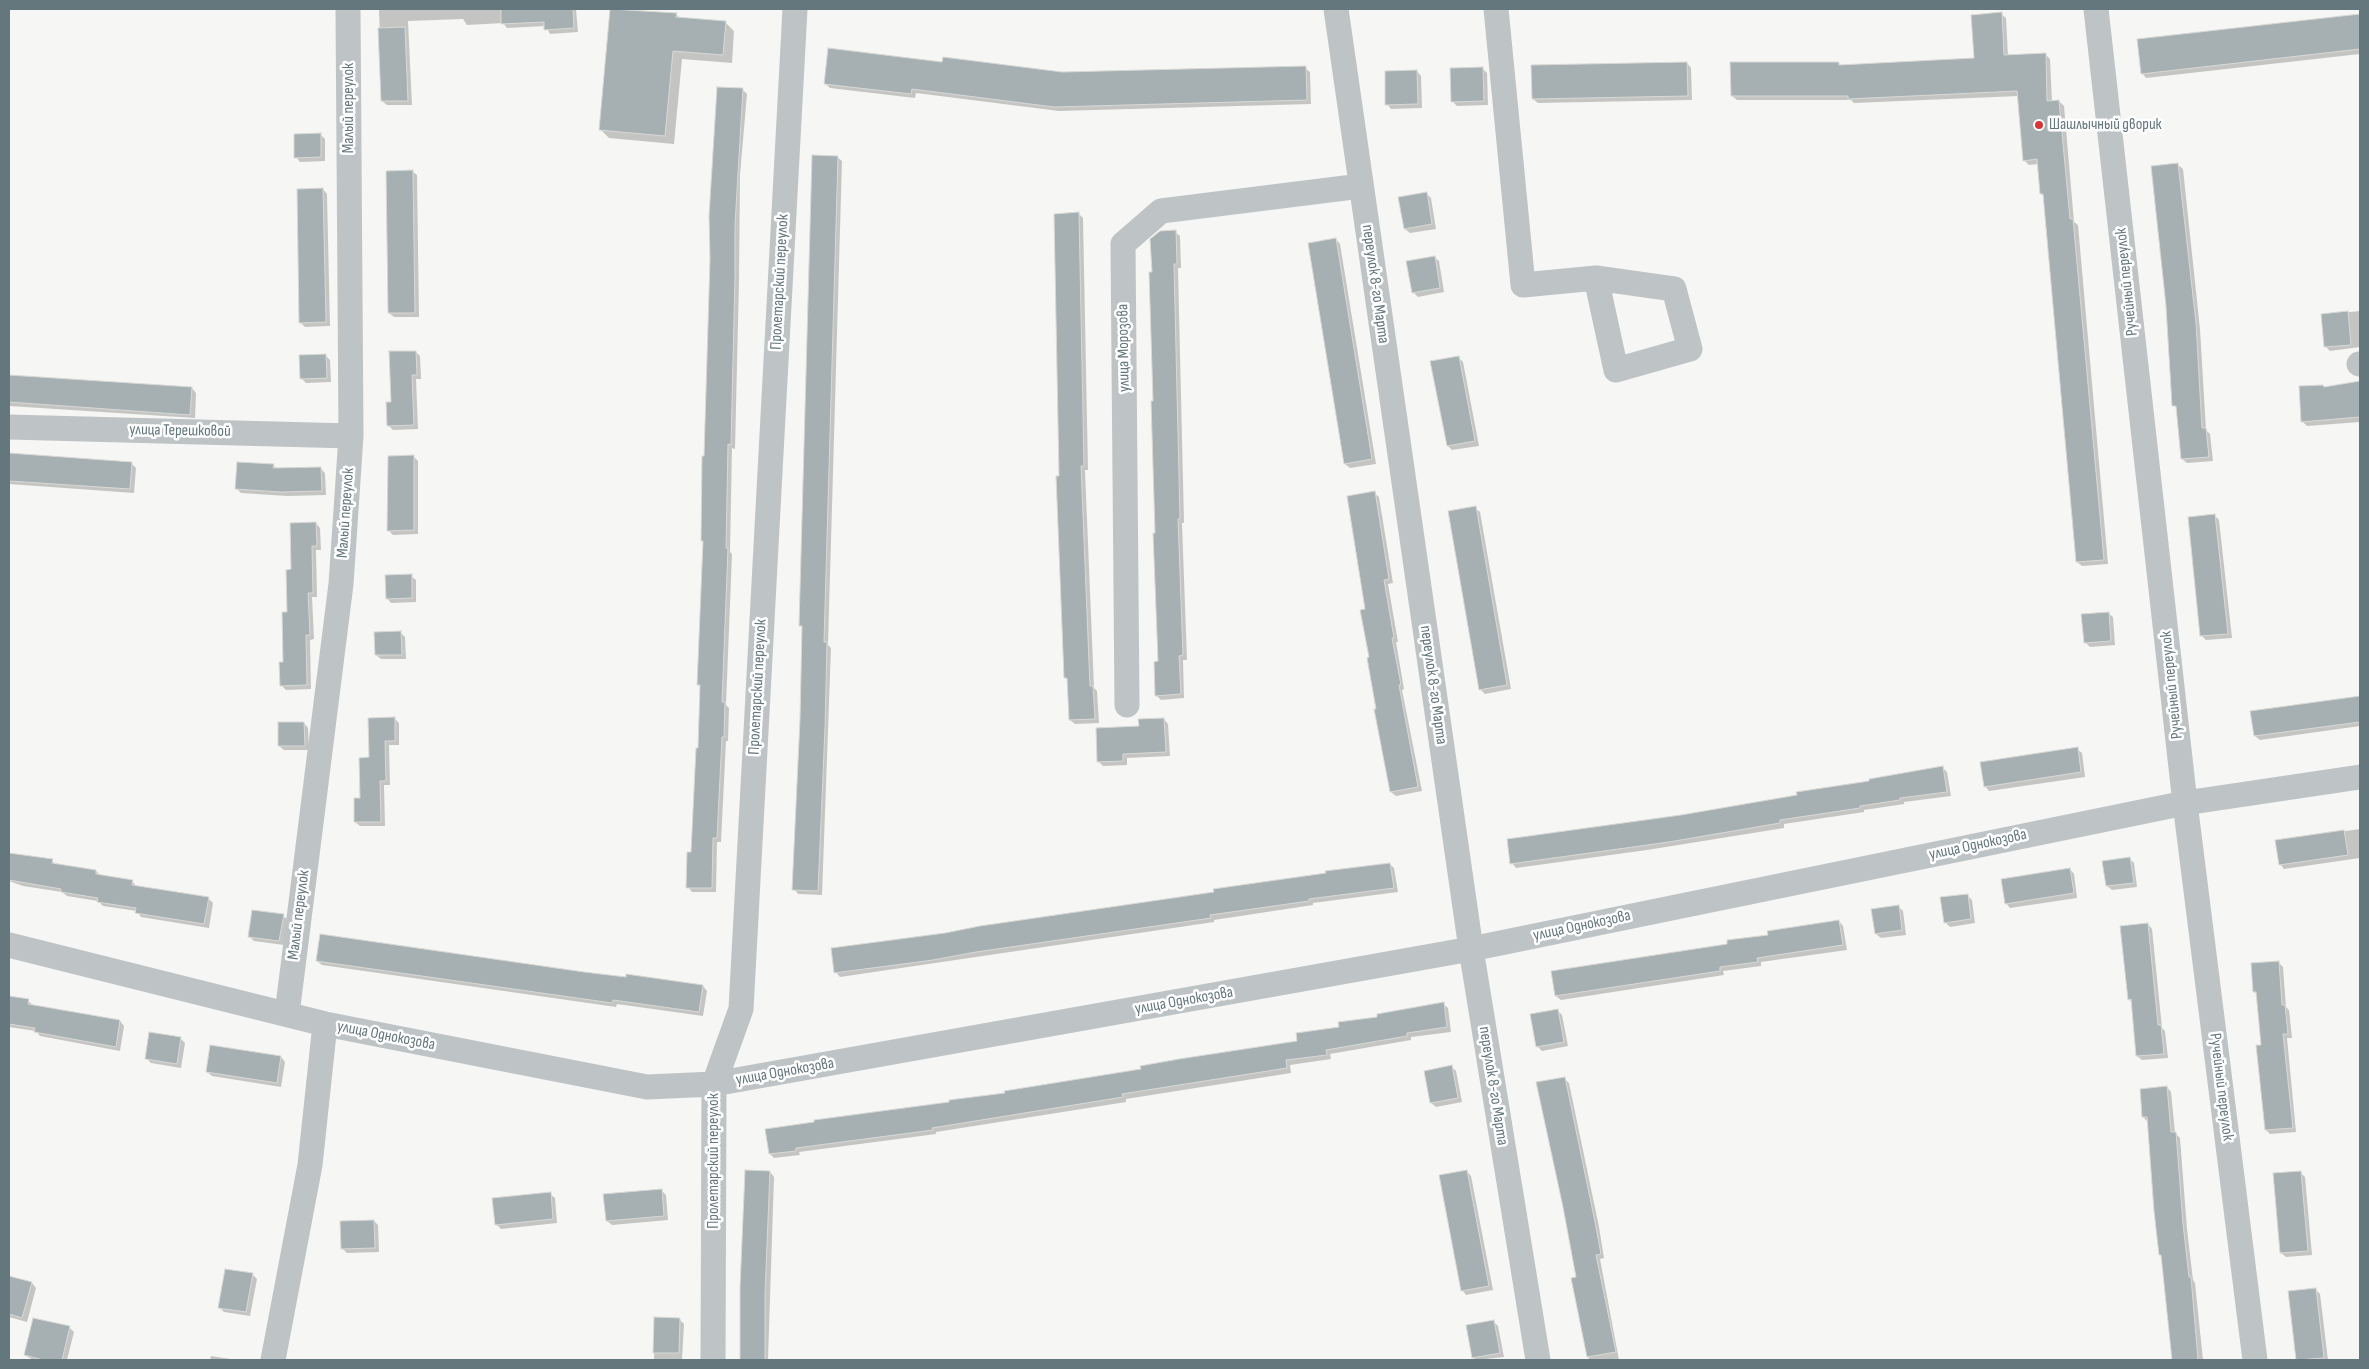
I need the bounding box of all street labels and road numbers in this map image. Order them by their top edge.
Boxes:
street label: Малый переулок [339,63,359,153]
street label: Пролетарский переулок [767,214,793,350]
street label: переулок 8-го Марта [1357,223,1393,345]
street label: Ручейный переулок [2112,227,2142,337]
street label: улица Морозова [1114,304,1134,392]
street label: улица Терешковой [129,421,231,441]
street label: Малый переулок [333,467,359,559]
street label: Пролетарский переулок [745,619,771,755]
street label: переулок 8-го Марта [1415,624,1451,746]
street label: Ручейный переулок [2157,630,2187,740]
street label: улица Однокозова [1927,825,2029,865]
street label: Малый переулок [284,869,314,961]
street label: улица Однокозова [1531,906,1633,946]
street label: улица Однокозова [1133,983,1235,1019]
street label: улица Однокозова [335,1017,437,1055]
street label: переулок 8-го Марта [1474,1025,1512,1147]
street label: Ручейный переулок [2205,1032,2237,1142]
street label: улица Однокозова [734,1054,836,1090]
street label: Пролетарский переулок [704,1093,724,1229]

